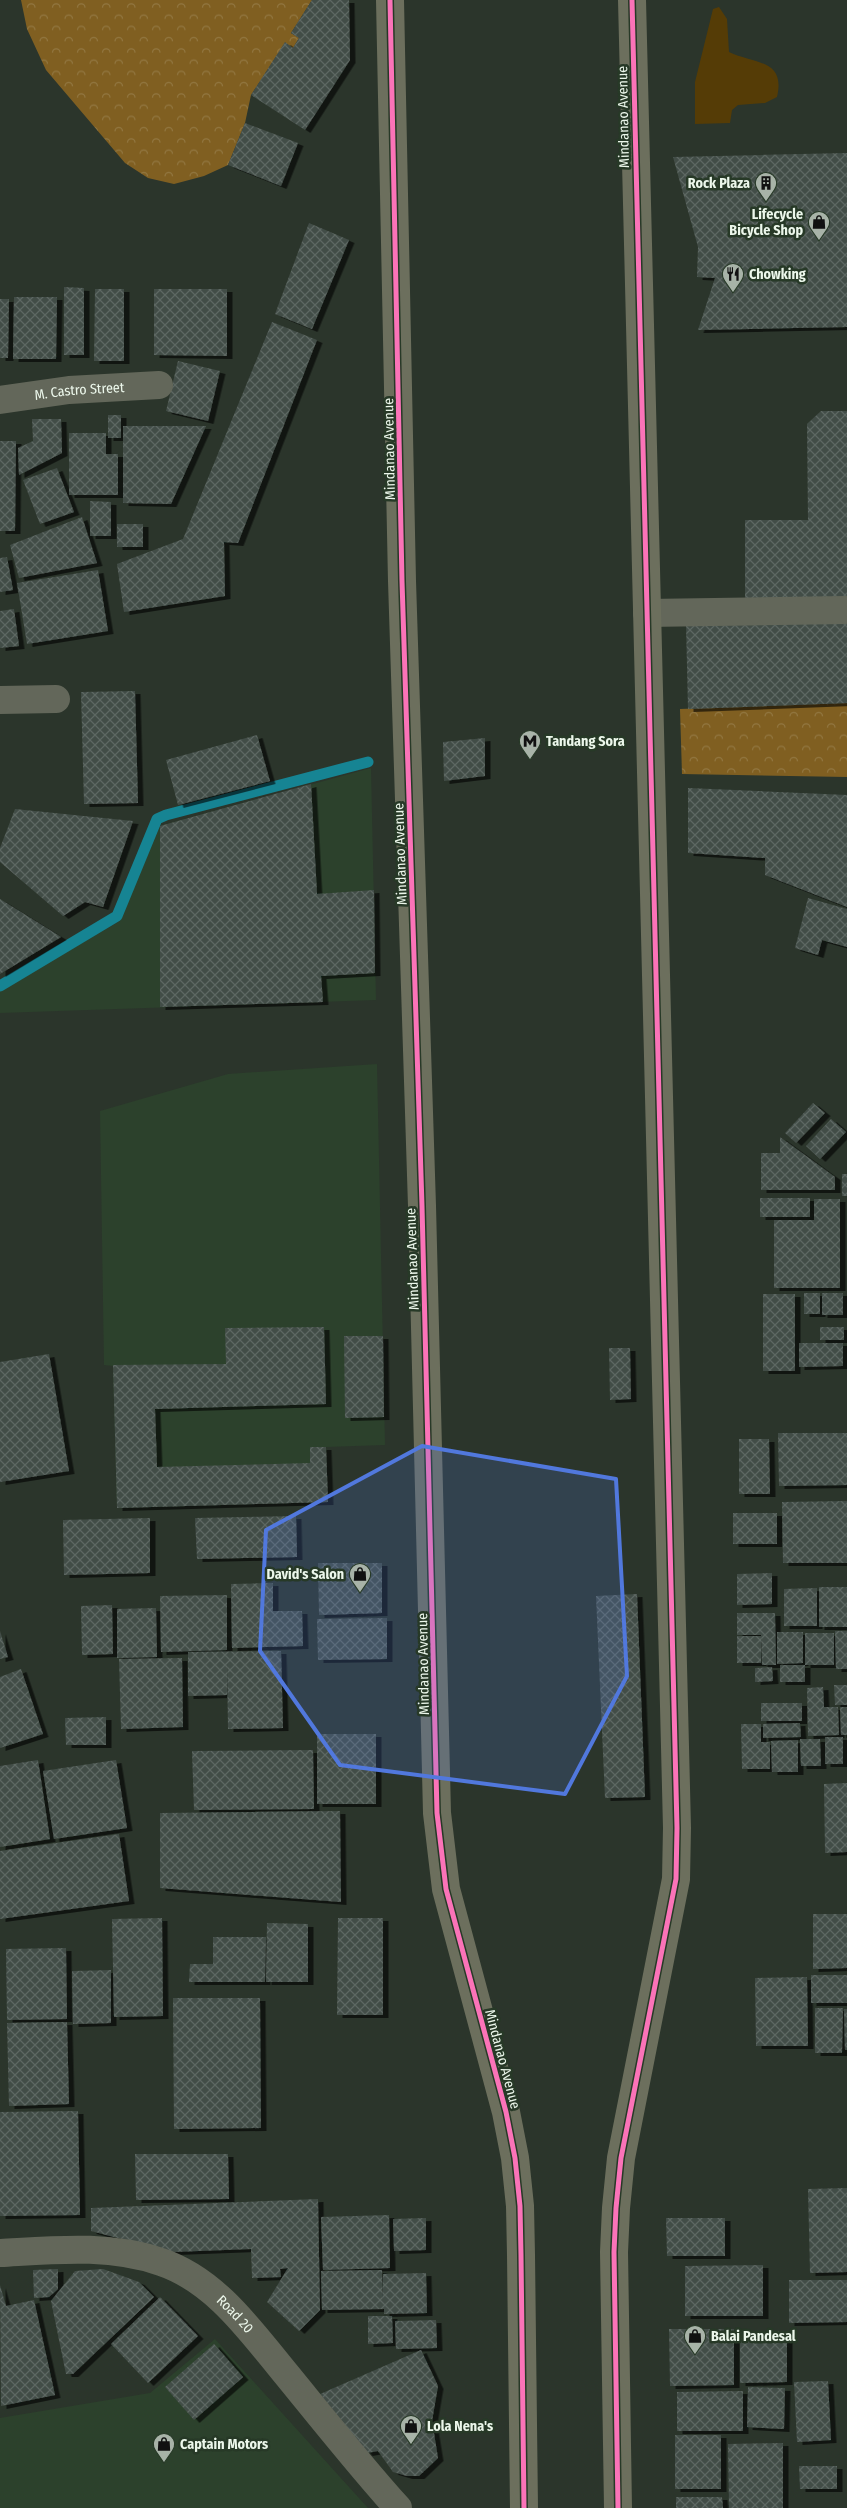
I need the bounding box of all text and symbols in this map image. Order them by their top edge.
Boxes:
street label: Mindanao Avenue [614,66,633,168]
building icon: Rock Plaza [754,171,778,202]
place label: Rock Plaza [688,175,750,192]
place label: Lifecycle Bicycle Shop [729,206,803,239]
shop icon: Lifecycle Bicycle Shop [807,210,831,241]
restaurant icon: Chowking [721,262,745,293]
place label: Chowking [749,266,806,283]
street label: M. Castro Street [33,379,125,404]
street label: Mindanao Avenue [380,398,399,500]
metro station icon: Tandang Sora [518,729,542,760]
place label: Tandang Sora [546,733,625,750]
street label: Mindanao Avenue [390,803,411,905]
street label: Mindanao Avenue [402,1208,423,1310]
shop icon: David's Salon [348,1562,372,1593]
place label: David's Salon [267,1566,344,1583]
street label: Mindanao Avenue [414,1613,433,1715]
street label: Mindanao Avenue [481,2008,524,2111]
street label: Road 20 [213,2292,257,2337]
shop icon: Balai Pandesal [683,2324,707,2355]
place label: Balai Pandesal [711,2328,796,2345]
shop icon: Lola Nena's [399,2414,423,2445]
place label: Lola Nena's [427,2418,493,2435]
shop icon: Captain Motors [152,2432,176,2463]
place label: Captain Motors [180,2436,268,2453]

